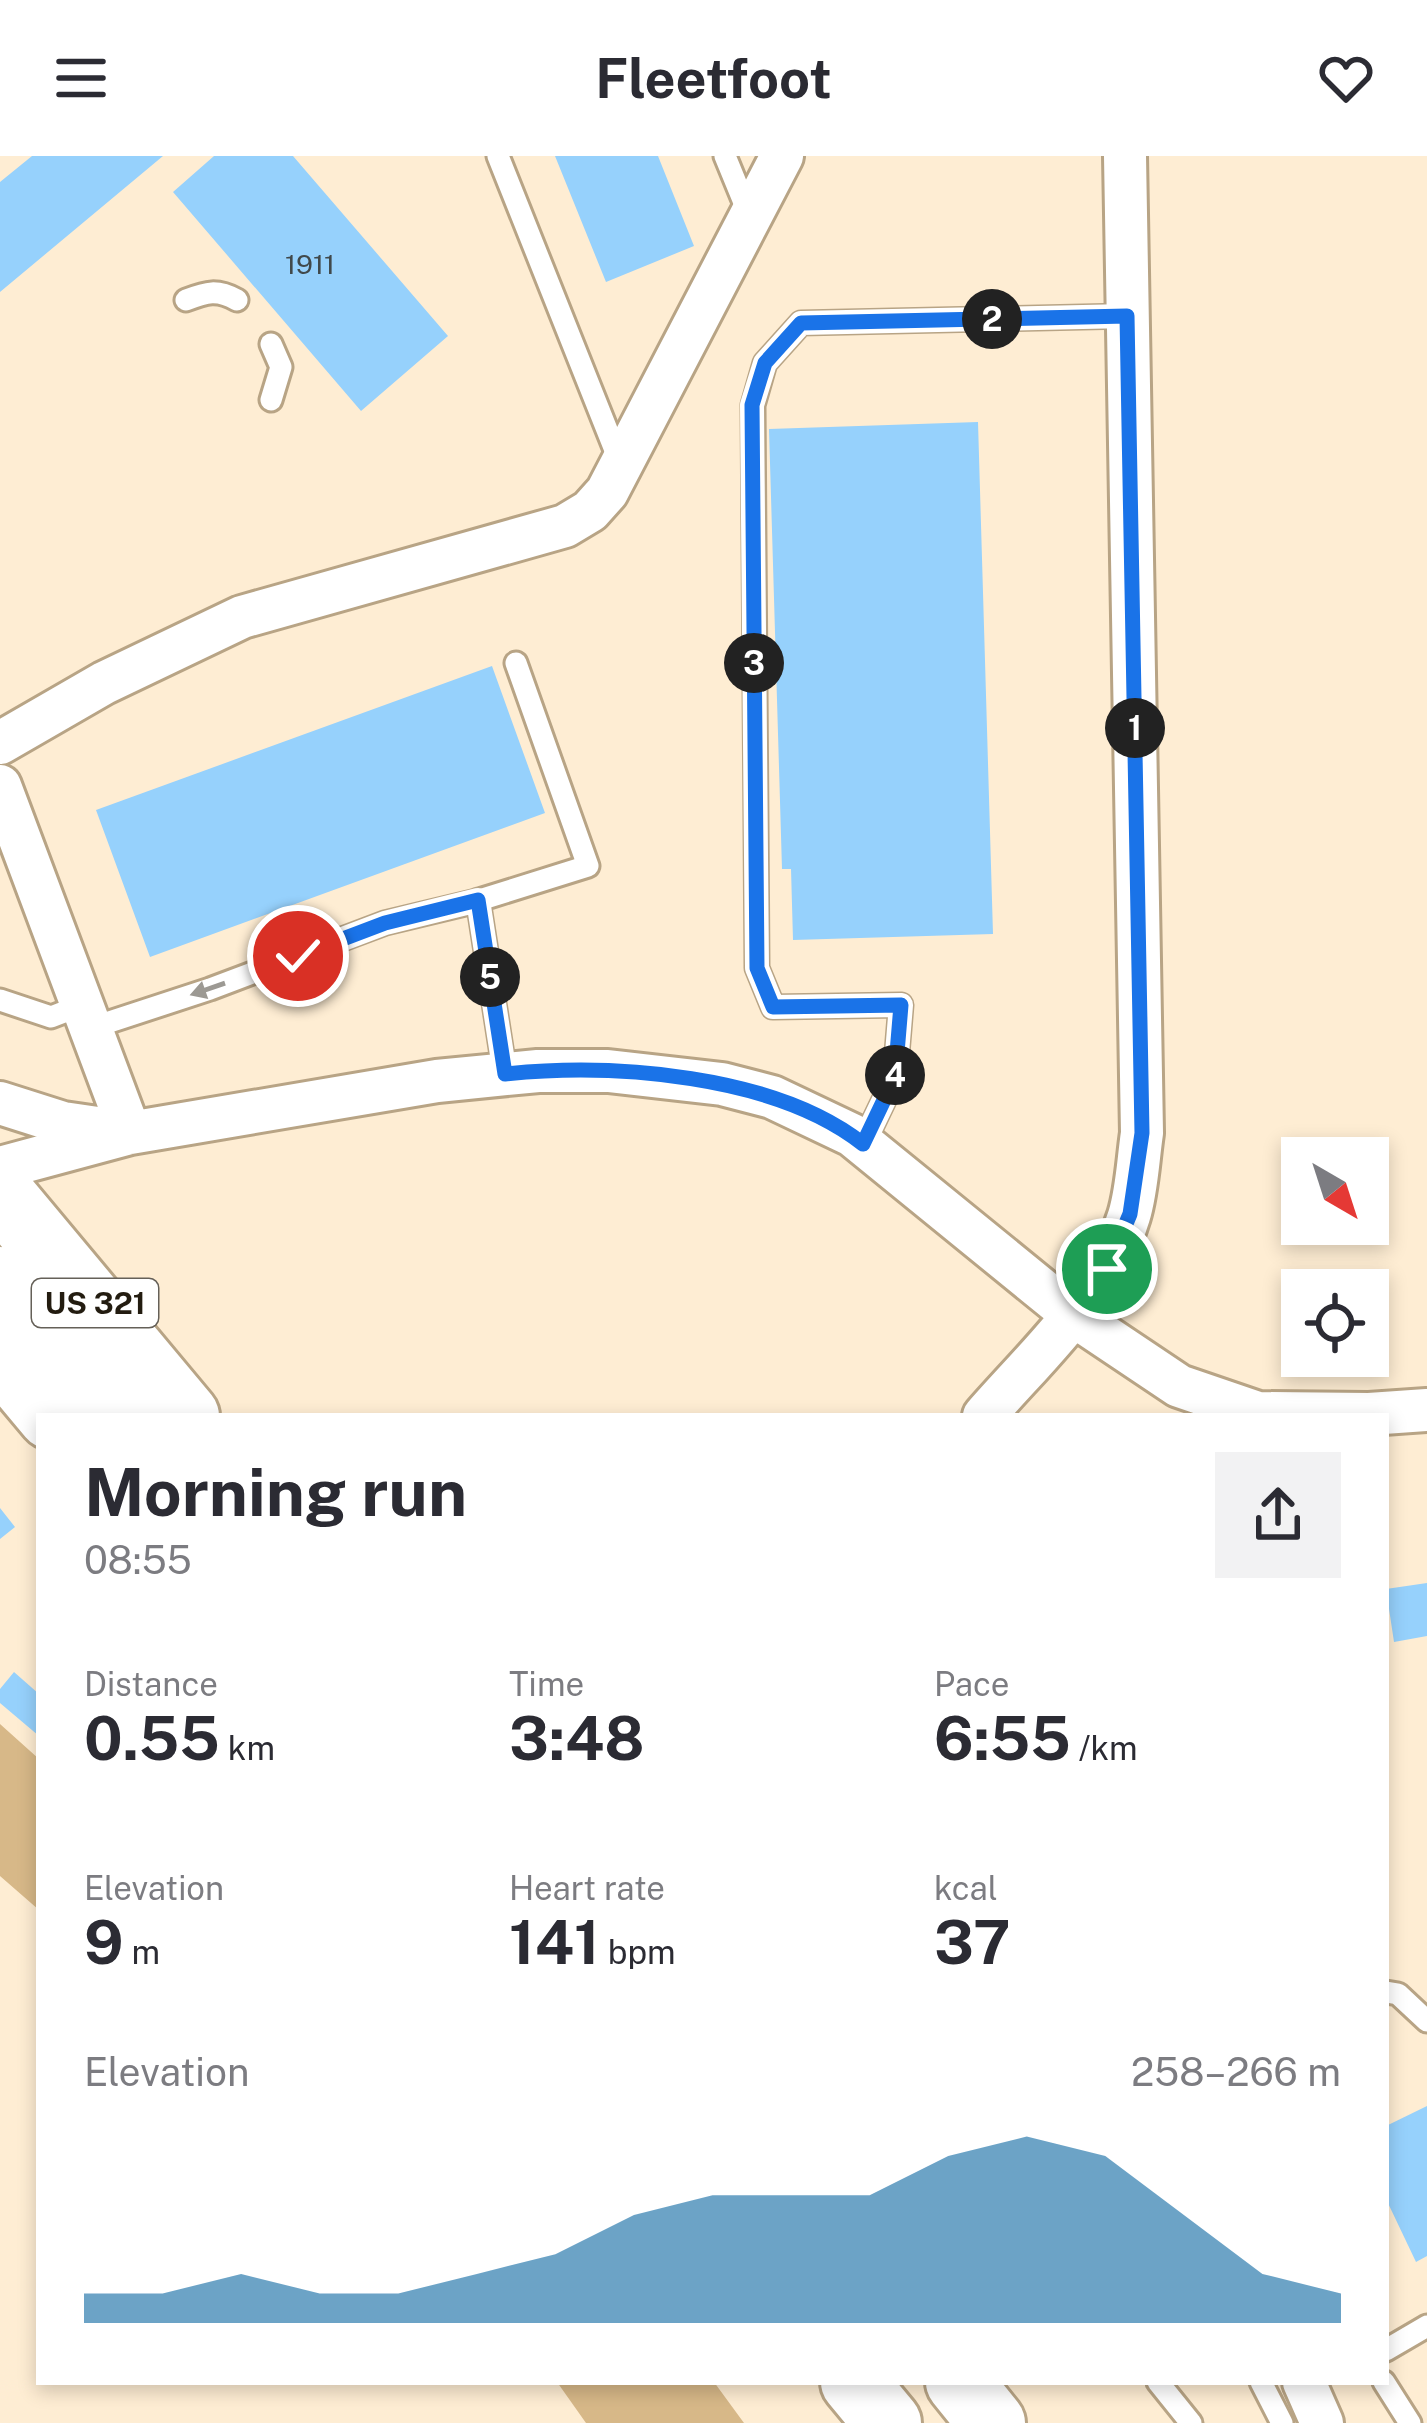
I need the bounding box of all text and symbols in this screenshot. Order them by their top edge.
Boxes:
icon: menu [48,45,114,111]
icon: heart [1313,45,1379,111]
text: Fleetfoot [595,47,832,110]
house number: 1911 [285,248,335,280]
pin: 2 [962,289,1022,349]
text: 2 [982,300,1002,338]
pin: 3 [724,633,784,693]
text: 3 [743,644,765,682]
pin: 1 [1105,698,1165,758]
text: 1 [1128,709,1142,747]
pin [247,905,349,1007]
icon: check [265,923,331,989]
pin: 5 [460,947,520,1007]
text: 5 [479,958,501,996]
one-way arrow [190,981,226,999]
pin: 4 [865,1045,925,1105]
text: 4 [884,1056,906,1094]
north arrow [1281,1137,1389,1245]
map controls [1281,1137,1389,1377]
pin [1056,1218,1158,1320]
icon: arrive [1074,1236,1140,1302]
button: locate [1281,1269,1389,1377]
road number: US 321 [32,1279,158,1327]
button: share [1215,1452,1341,1578]
text: Morning run [84,1453,467,1531]
text: 08:55 [84,1537,192,1583]
text: Distance [84,1665,218,1703]
text: Time [509,1665,584,1703]
text: Pace [934,1665,1009,1703]
text: 0.55 [84,1703,220,1774]
text: 3:48 [509,1703,645,1774]
text: 6:55 [934,1703,1071,1774]
text: km [220,1729,275,1767]
text: /km [1071,1729,1137,1767]
text: Elevation [84,1869,224,1907]
text: Heart rate [509,1869,665,1907]
text: kcal [934,1869,998,1907]
text: 9 [84,1907,124,1978]
text: 141 [509,1907,600,1978]
text: 37 [934,1907,1010,1978]
text: m [124,1933,160,1971]
text: bpm [600,1933,676,1971]
text: Elevation [84,2049,250,2095]
text: 258–266 m [1131,2049,1341,2095]

